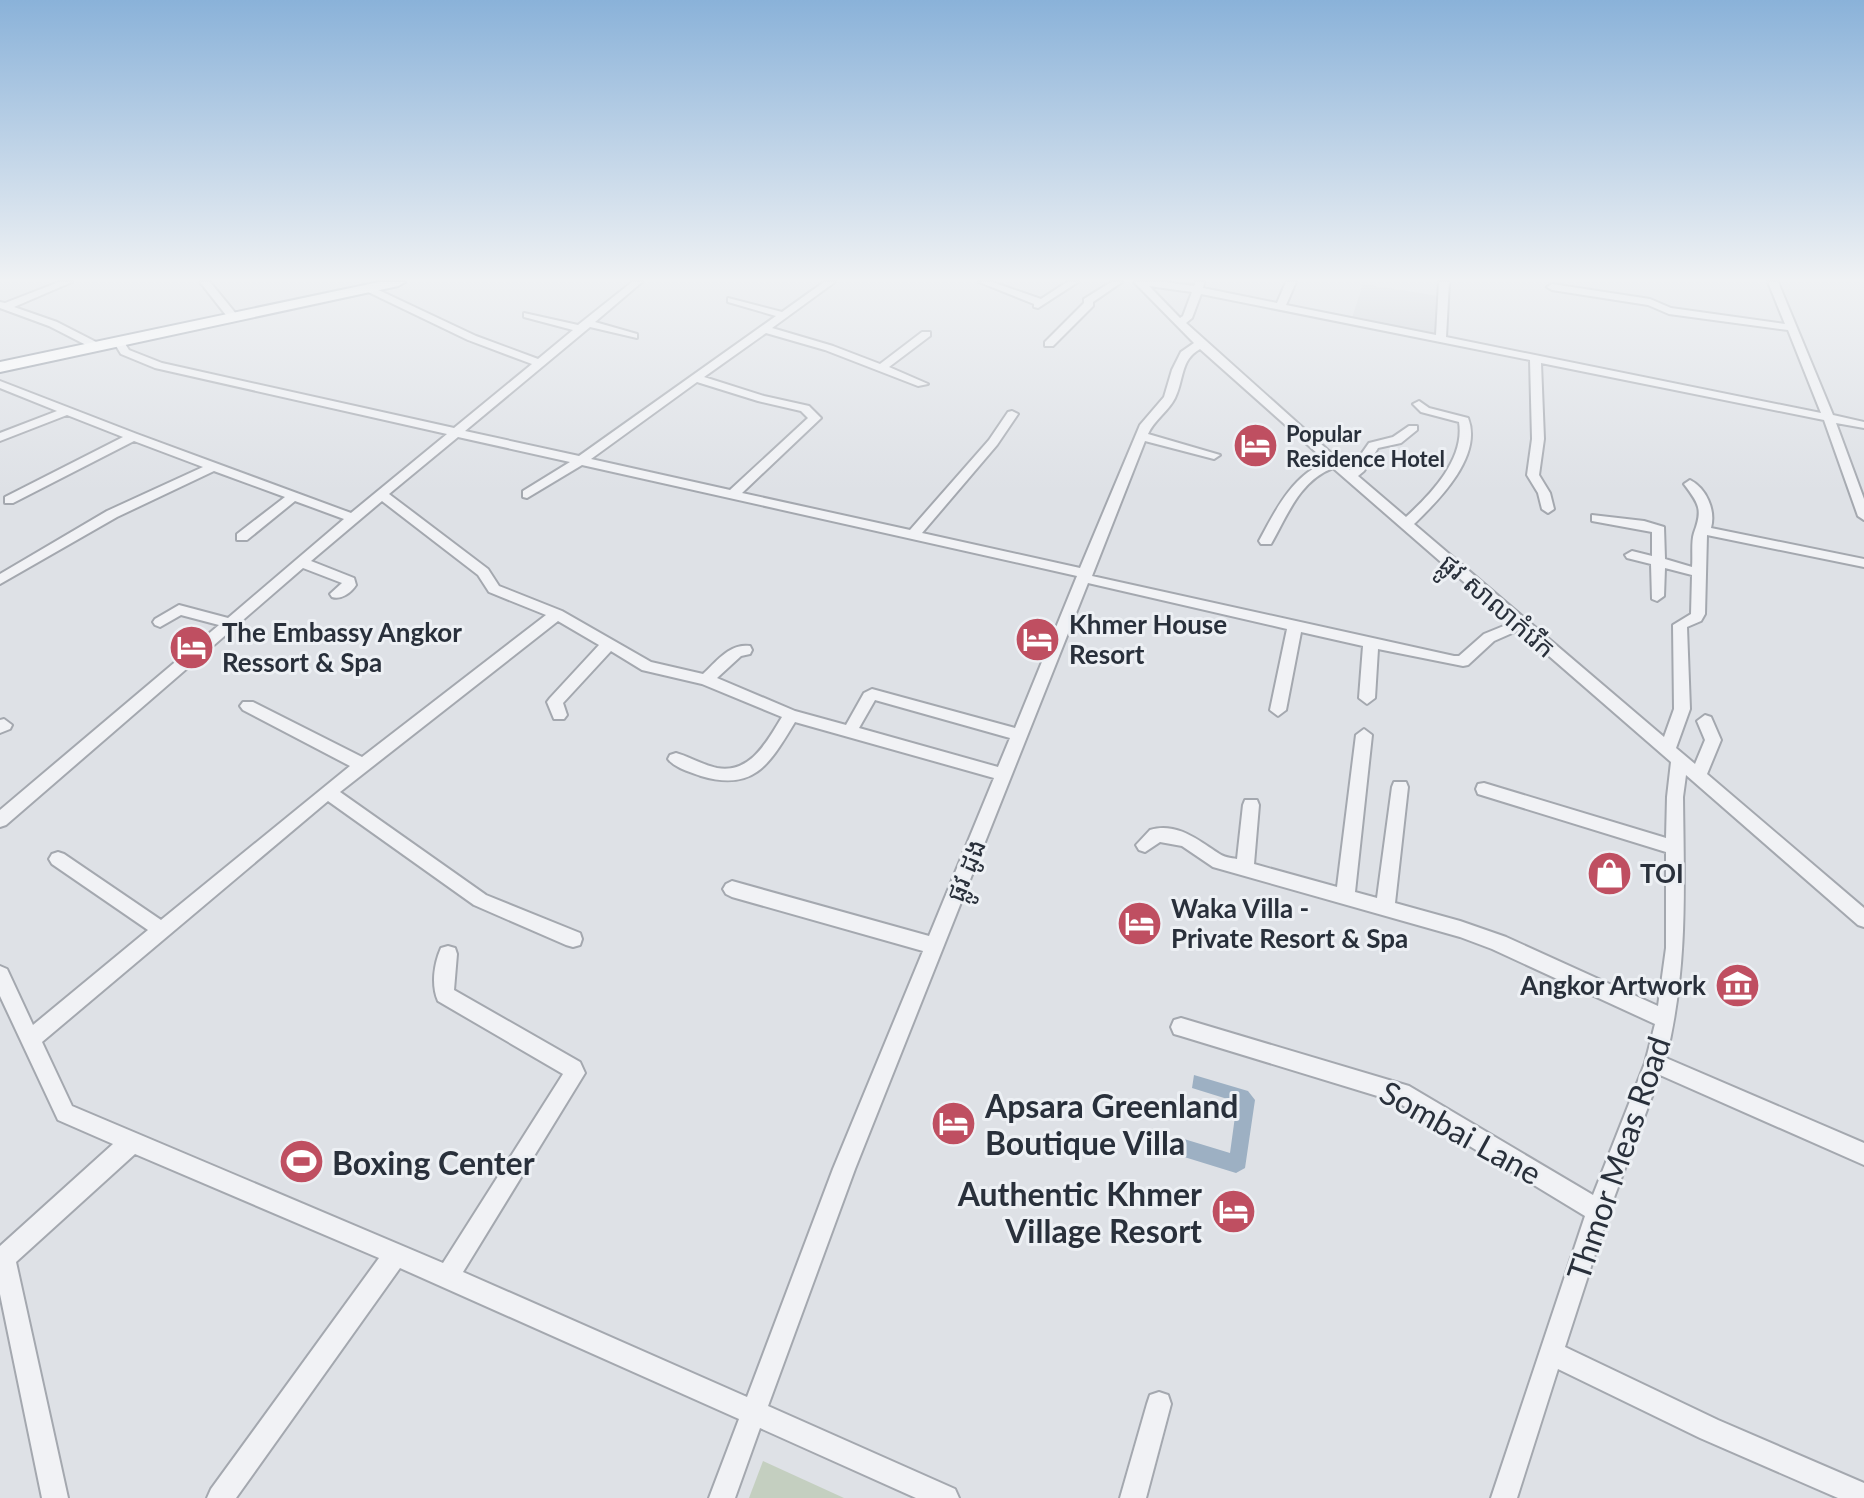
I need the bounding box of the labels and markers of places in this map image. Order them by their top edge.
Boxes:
place label: Popular Residence Hotel [1286,420,1445,472]
hotel icon: Popular Residence Hotel [1231,422,1279,470]
place label: Khmer House Resort [1069,608,1227,670]
hotel icon: Khmer House Resort [1014,615,1062,663]
place label: The Embassy Angkor Ressort & Spa [222,616,462,678]
hotel icon: The Embassy Angkor Ressort & Spa [167,623,215,671]
shop icon: TOI [1585,849,1633,897]
place label: TOI [1640,857,1684,889]
place label: Waka Villa - Private Resort & Spa [1171,892,1408,954]
hotel icon: Waka Villa - Private Resort & Spa [1116,899,1164,947]
museum icon: Angkor Artwork [1713,961,1761,1009]
place label: Angkor Artwork [1519,969,1706,1001]
place label: Apsara Greenland Boutique Villa [984,1086,1239,1162]
hotel icon: Apsara Greenland Boutique Villa [930,1099,978,1147]
sports icon: Boxing Center [277,1138,325,1186]
place label: Boxing Center [332,1143,535,1182]
place label: Authentic Khmer Village Resort [957,1174,1202,1250]
hotel icon: Authentic Khmer Village Resort [1209,1187,1257,1235]

